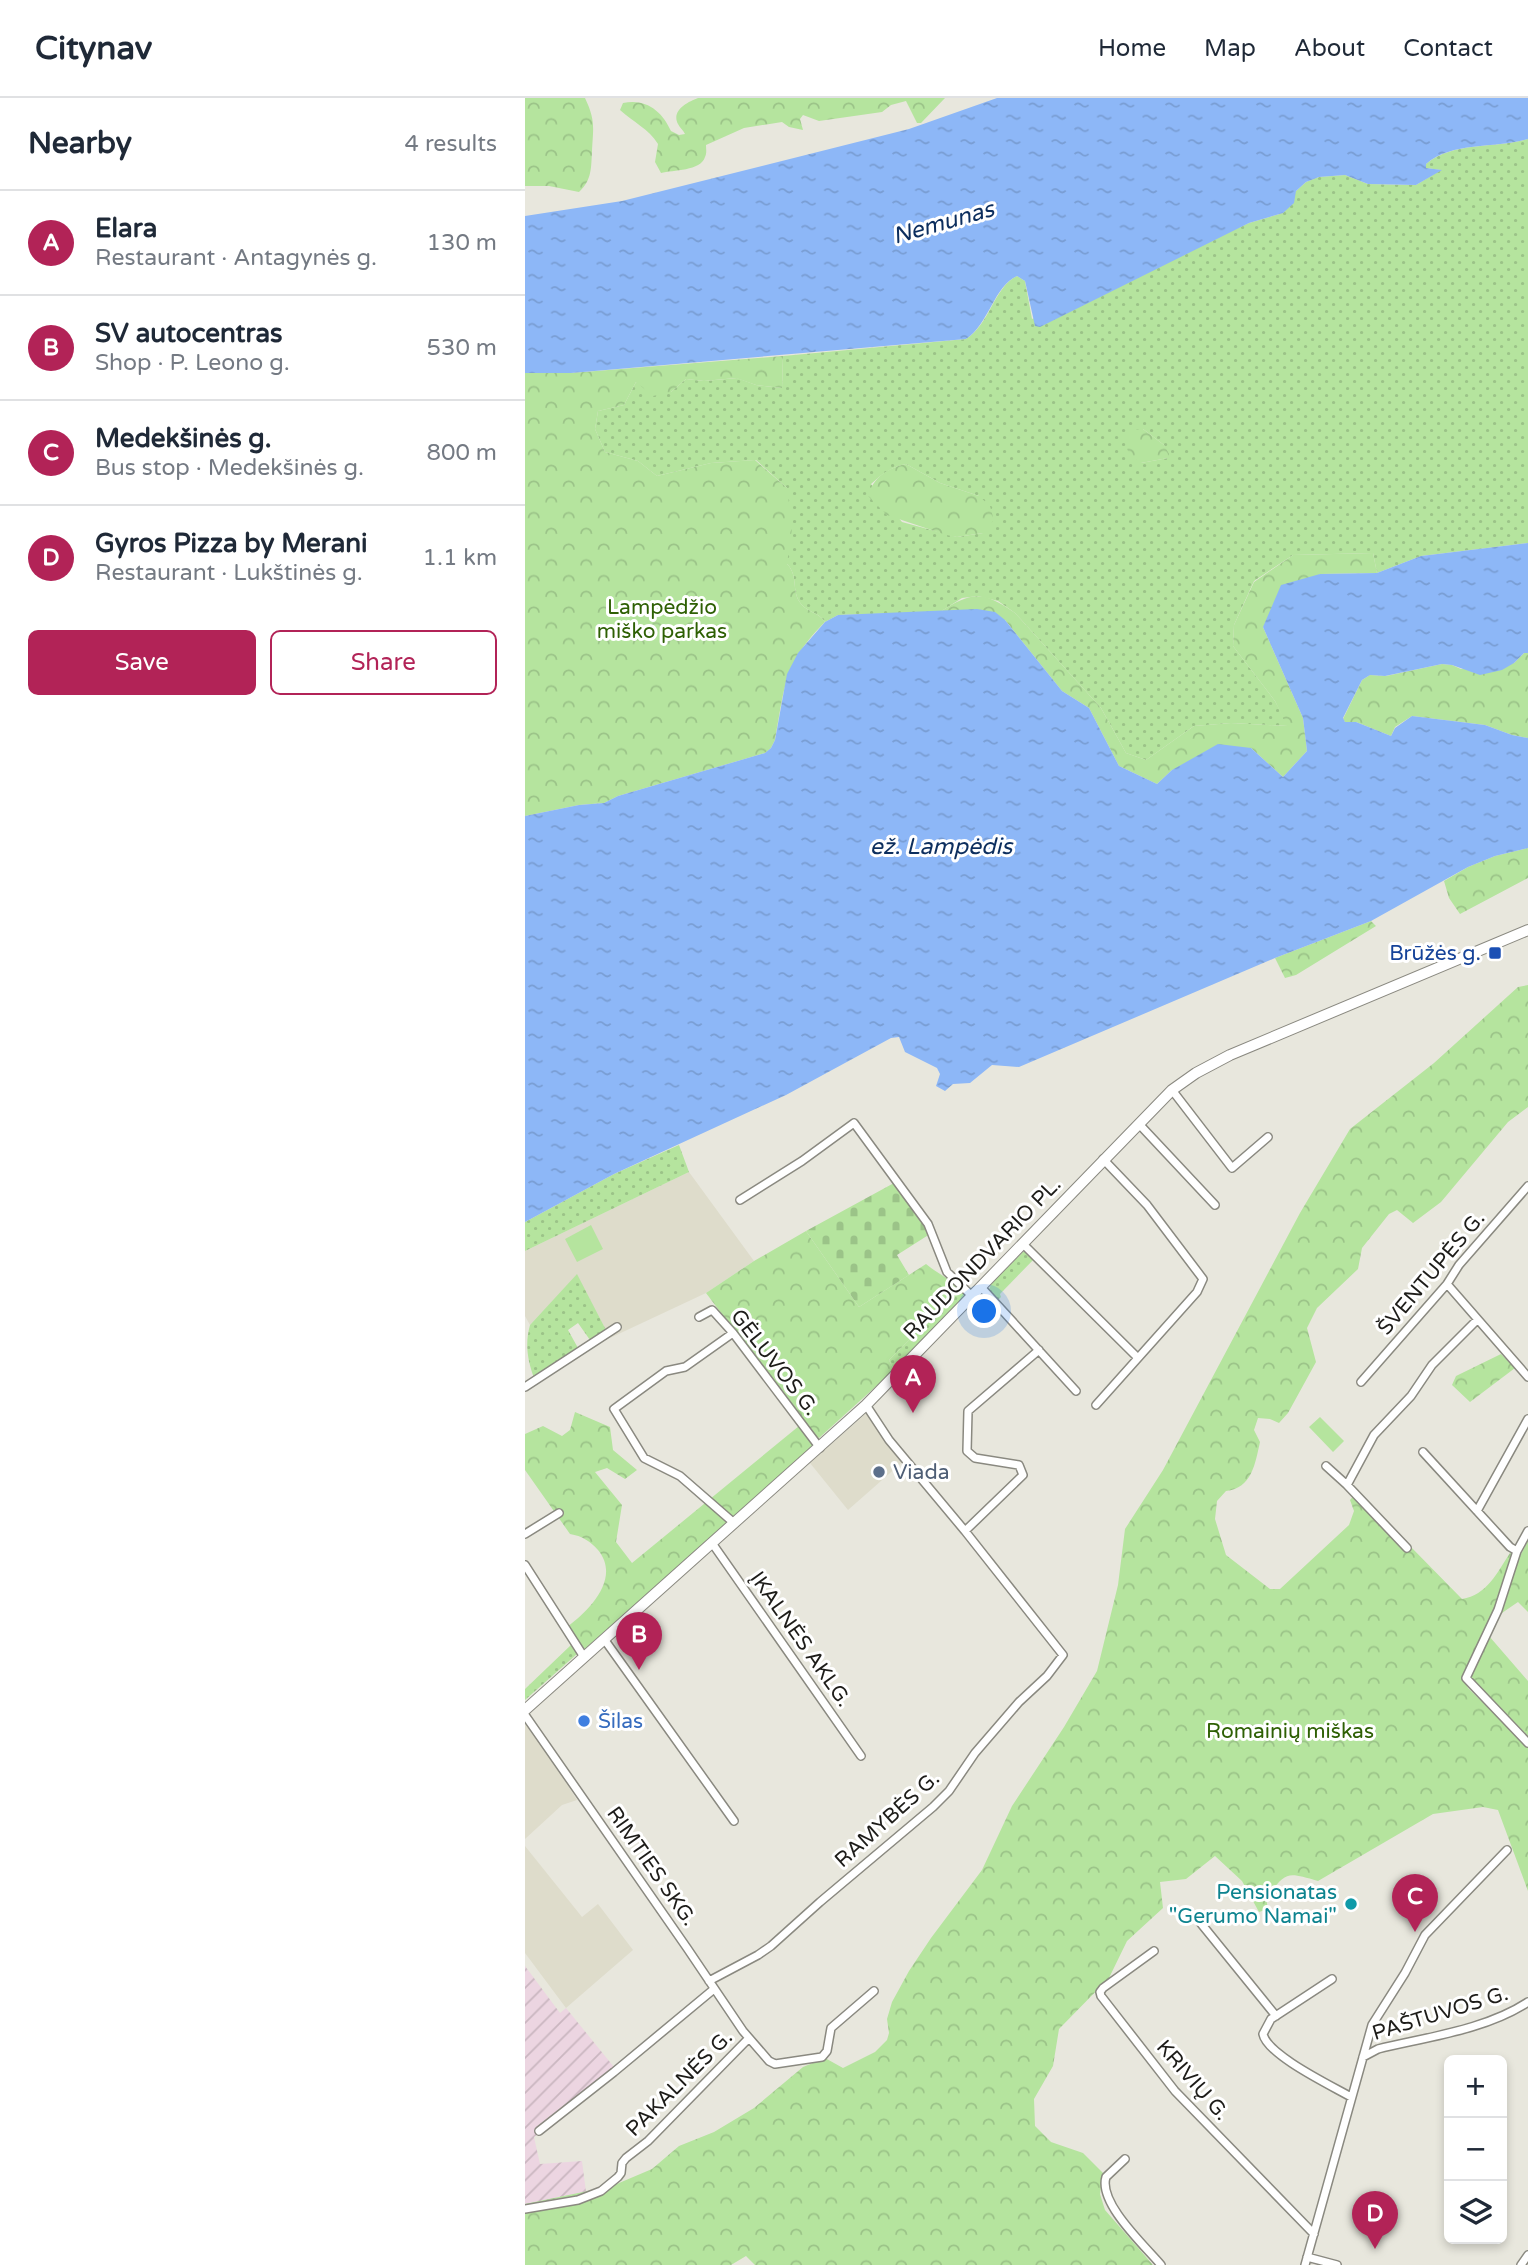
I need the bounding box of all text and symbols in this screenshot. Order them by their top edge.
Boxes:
text: Citynav [35,29,152,68]
text: Home [1098,34,1166,63]
text: Map [1204,34,1256,63]
text: About [1294,34,1365,63]
text: Contact [1403,34,1493,63]
text: Nearby [28,125,132,162]
text: 4 results [404,130,497,158]
water label: Nemunas [889,195,999,251]
text: Elara [95,213,157,244]
text: A [42,229,60,257]
text: 130 m [427,229,497,257]
text: Restaurant · Antagynės g. [95,244,377,272]
text: SV autocentras [95,318,283,349]
text: B [43,334,59,362]
text: 530 m [427,334,497,362]
text: Shop · P. Leono g. [95,349,290,377]
text: Medekšinės g. [95,423,272,454]
text: C [43,439,59,467]
text: 800 m [427,439,497,467]
text: Bus stop · Medekšinės g. [95,454,364,482]
text: Gyros Pizza by Merani [95,528,368,559]
text: D [42,544,60,572]
text: 1.1 km [423,544,497,572]
text: Restaurant · Lukštinės g. [95,559,363,587]
park label: Lampėdžio miško parkas [597,595,727,644]
button: Save [28,630,256,695]
button: Share [270,630,497,695]
water label: ež. Lampėdis [870,833,1014,861]
place label: Brūžės g. [1389,941,1481,966]
marker: Brūžės g. [1487,945,1503,961]
street label: RAUDONDVARIO PL. [898,1172,1066,1345]
street label: ŠVENTUPĖS G. [1372,1206,1490,1340]
your location [967,1294,1001,1328]
street label: GĖLUVOS G. [725,1304,824,1420]
pin: A [890,1355,936,1413]
place label: Viada [893,1460,949,1485]
marker: Viada [871,1464,887,1480]
street label: ĮKALNĖS AKLG. [745,1567,857,1712]
pin: B [616,1612,662,1670]
place label: Šilas [598,1709,643,1734]
marker: Šilas [576,1713,592,1729]
park label: Romainių miškas [1206,1719,1374,1744]
street label: RAMYBĖS G. [830,1766,945,1873]
street label: RIMTIES SKG. [601,1802,702,1931]
pin: C [1392,1874,1438,1932]
place label: Pensionatas "Gerumo Namai" [1169,1880,1337,1929]
marker: Pensionatas "Gerumo Namai" [1343,1896,1359,1912]
street label: PAŠTUVOS G. [1369,1981,1511,2046]
street label: PAKALNĖS G. [621,2025,738,2142]
street label: KRIVIŲ G. [1151,2035,1234,2126]
map controls [1444,2055,1507,2244]
button: + [1444,2055,1507,2118]
button: − [1444,2118,1507,2181]
button: layers [1444,2181,1507,2244]
pin: D [1352,2191,1398,2249]

